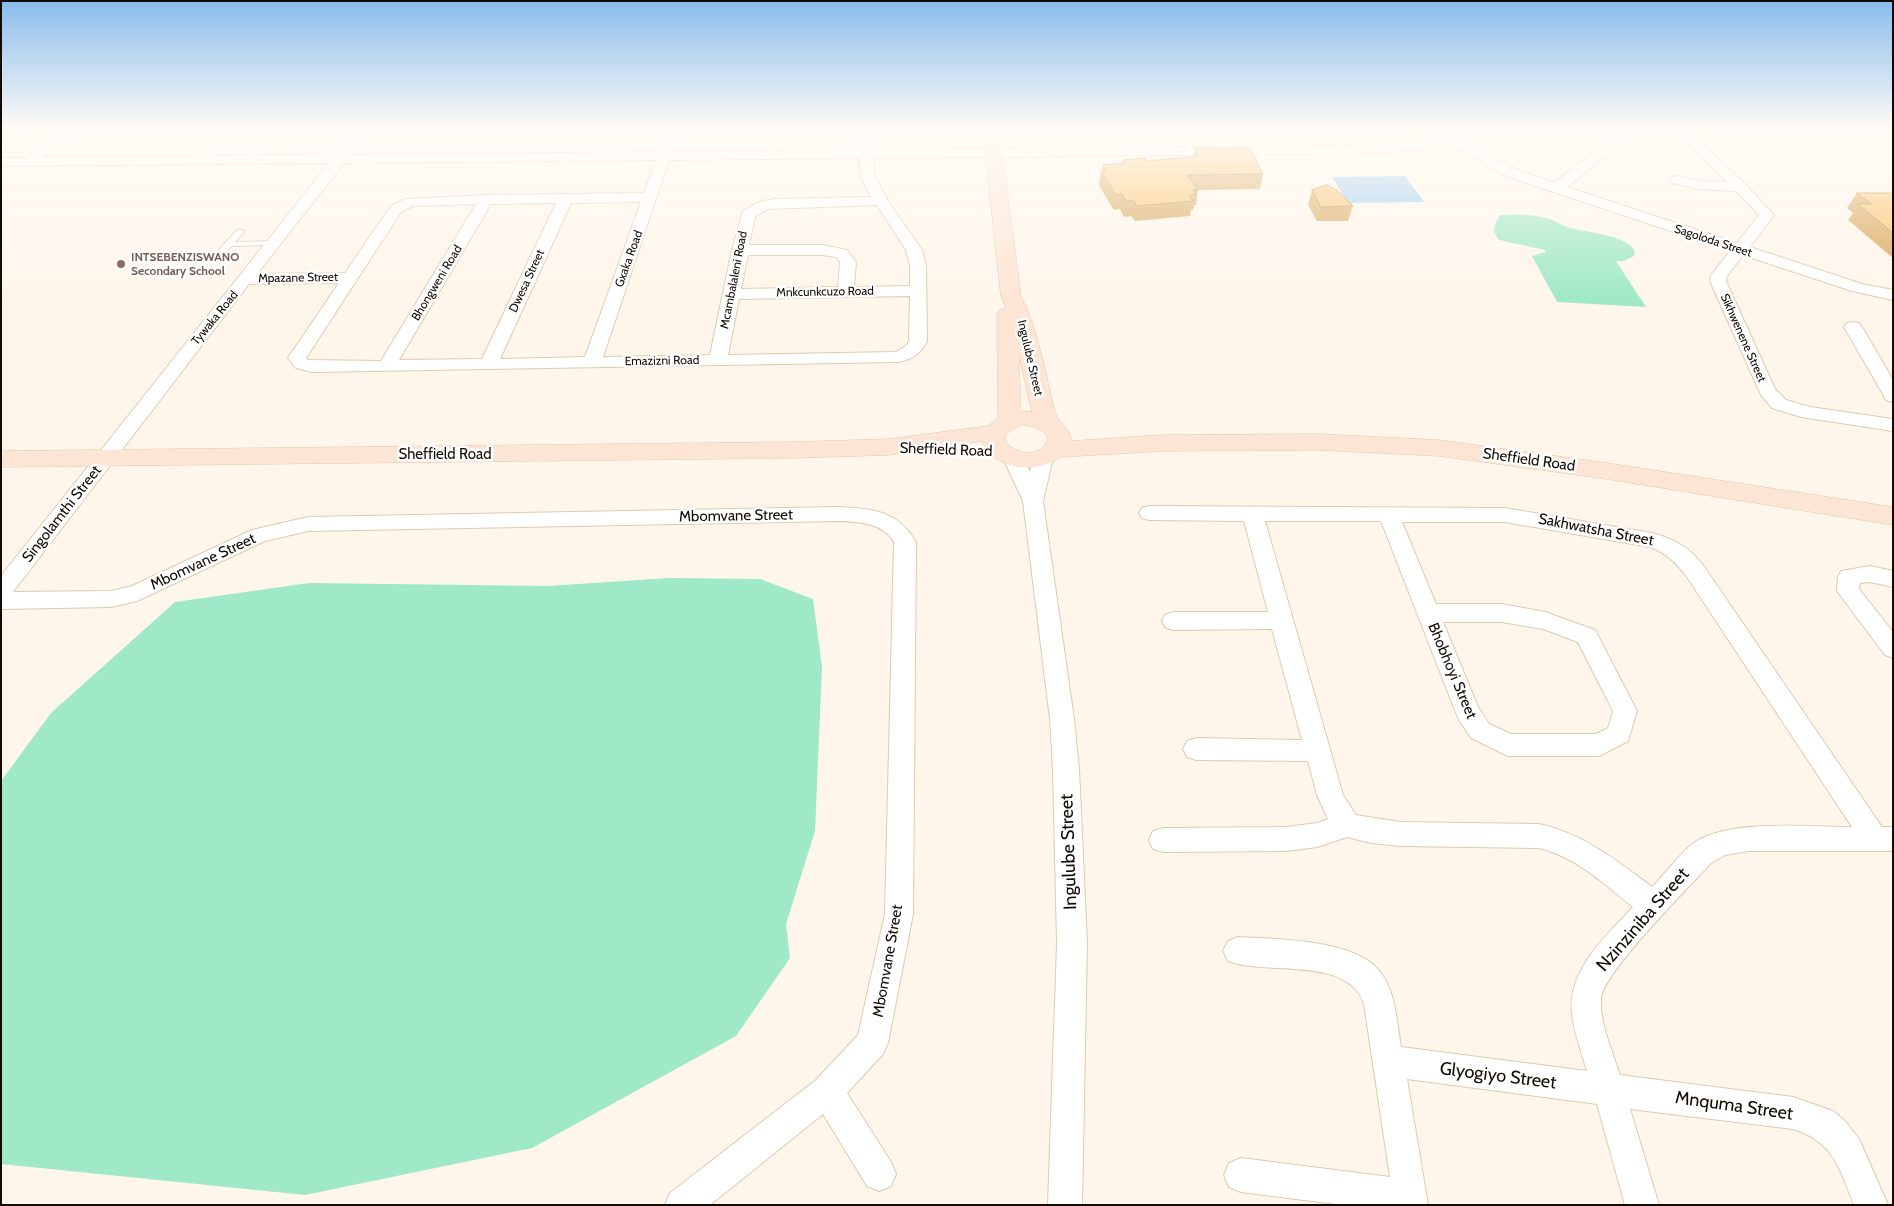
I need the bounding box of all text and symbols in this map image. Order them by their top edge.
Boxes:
street label: Sagoloda Street [1672,222,1754,260]
street label: Gxaka Road [612,229,646,289]
street label: Mcambalaleni Road [717,230,751,330]
street label: Bhongweni Road [409,243,465,323]
street label: Dwesa Street [506,247,548,315]
place label: INTSEBENZISWANO Secondary School [131,250,239,278]
marker: INTSEBENZISWANO Secondary School [115,258,127,270]
street label: Mpazane Street [258,270,338,286]
street label: Mnkcunkcuzo Road [776,284,874,300]
street label: Tywaka Road [189,288,241,348]
street label: Sikhwenene Street [1717,292,1769,384]
street label: Ingulube Street [1014,319,1046,397]
street label: Emazizni Road [625,353,699,369]
street label: Sheffield Road [899,439,993,461]
street label: Sheffield Road [1482,445,1576,475]
street label: Sheffield Road [399,446,491,464]
street label: Singolamthi Street [19,462,105,566]
street label: Mbomvane Street [679,506,793,526]
street label: Sakhwatsha Street [1537,510,1655,550]
street label: Mbomvane Street [148,530,258,594]
street label: Bhobhoyi Street [1424,620,1480,722]
street label: Ingulube Street [1056,794,1082,910]
street label: Nzinziniba Street [1592,864,1694,976]
street label: Mbomvane Street [869,903,907,1019]
street label: Glyogiyo Street [1439,1058,1557,1094]
street label: Mnquma Street [1674,1087,1794,1125]

